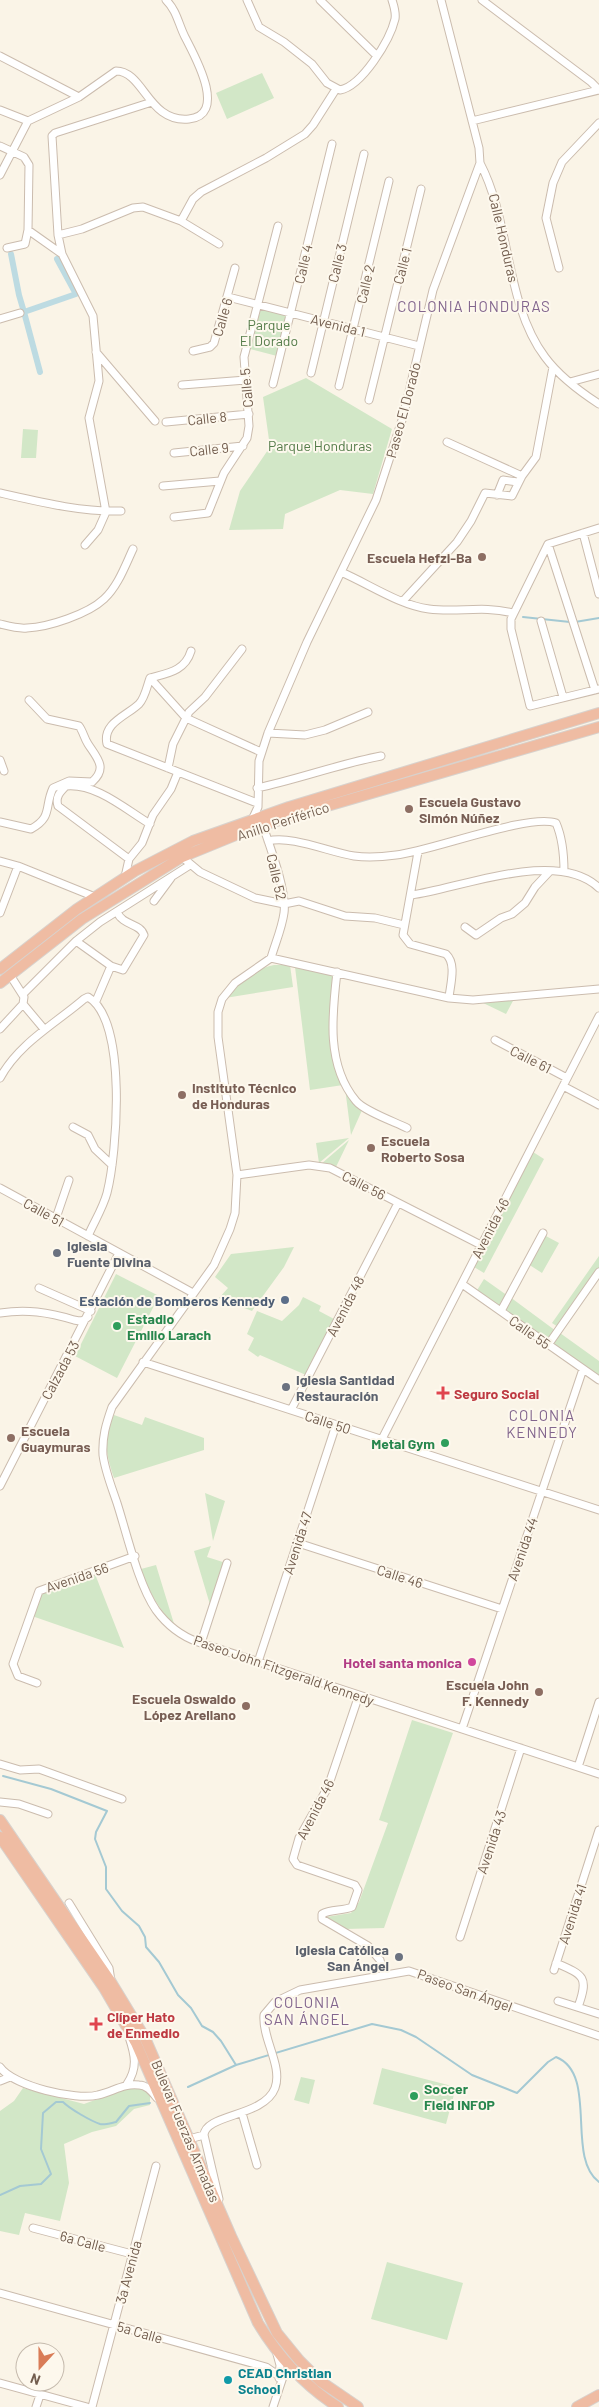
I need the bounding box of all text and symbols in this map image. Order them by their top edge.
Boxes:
street label: Calle Honduras [486,192,523,284]
street label: Calle 3 [324,242,350,284]
street label: Calle 4 [290,243,316,285]
street label: Calle 1 [389,246,415,286]
street label: Calle 2 [352,263,378,305]
street label: Calle 6 [208,296,236,338]
district label: COLONIA HONDURAS [397,297,551,315]
street label: Avenida 1 [309,310,367,340]
park label: Parque El Dorado [240,316,298,349]
street label: Paseo El Dorado [382,360,424,460]
street label: Calle 5 [236,368,256,408]
street label: Calle 8 [186,407,228,429]
park label: Parque Honduras [268,437,372,454]
street label: Calle 9 [188,438,230,460]
place label: Escuela Hefzi-Ba [367,549,472,566]
marker: Escuela Hefzi-Ba [476,551,488,563]
place label: Escuela Gustavo Simón Núñez [419,793,521,826]
street label: Anillo Periférico [235,798,331,844]
marker: Escuela Gustavo Simón Núñez [403,803,415,815]
street label: Calle 52 [263,852,291,902]
street label: Calle 61 [507,1041,555,1077]
place label: Instituto Técnico de Honduras [192,1079,297,1112]
marker: Instituto Técnico de Honduras [176,1089,188,1101]
place label: Escuela Roberto Sosa [381,1132,465,1165]
marker: Escuela Roberto Sosa [365,1142,377,1154]
street label: Calle 56 [339,1167,389,1203]
street label: Calle 51 [21,1194,67,1230]
street label: Avenida 46 [468,1195,512,1261]
place label: Iglesia Fuente Divina [67,1237,151,1270]
marker: Iglesia Fuente Divina [51,1247,63,1259]
street label: Avenida 48 [323,1273,367,1339]
place label: Estación de Bomberos Kennedy [79,1292,275,1309]
marker: Estación de Bomberos Kennedy [279,1294,291,1306]
place label: Estadio Emilio Larach [127,1310,211,1343]
street label: Calle 55 [506,1312,554,1352]
marker: Estadio Emilio Larach [111,1320,123,1332]
street label: Calzada 53 [37,1338,83,1402]
place label: Iglesia Santidad Restauración [296,1371,395,1404]
marker: Iglesia Santidad Restauración [280,1381,292,1393]
place label: Seguro Social [454,1385,539,1402]
marker: Seguro Social [436,1386,450,1400]
district label: COLONIA KENNEDY [506,1406,578,1441]
street label: Calle 50 [303,1407,353,1437]
place label: Escuela Guaymuras [21,1422,90,1455]
marker: Escuela Guaymuras [5,1432,17,1444]
place label: Metal Gym [371,1435,435,1452]
marker: Metal Gym [439,1437,451,1449]
street label: Avenida 47 [279,1509,315,1576]
street label: Avenida 44 [503,1515,541,1583]
street label: Avenida 56 [43,1558,111,1596]
street label: Calle 46 [375,1561,425,1591]
street label: Paseo John Fitzgerald Kennedy [192,1631,377,1709]
place label: Hotel santa monica [343,1654,462,1671]
marker: Hotel santa monica [466,1656,478,1668]
place label: Escuela John F. Kennedy [446,1676,529,1709]
marker: Escuela John F. Kennedy [533,1686,545,1698]
place label: Escuela Oswaldo López Arellano [132,1690,236,1723]
marker: Escuela Oswaldo López Arellano [240,1700,252,1712]
street label: Avenida 46 [293,1776,337,1842]
street label: Avenida 43 [473,1808,509,1876]
street label: Avenida 41 [554,1882,590,1946]
place label: Iglesia Católica San Ángel [295,1941,389,1974]
marker: Iglesia Católica San Ángel [393,1951,405,1963]
street label: Paseo San Ángel [415,1965,515,2015]
district label: COLONIA SAN ÁNGEL [264,1993,350,2028]
place label: Clíper Hato de Enmedio [107,2008,180,2041]
marker: Clíper Hato de Enmedio [89,2017,103,2031]
street label: Bulevar Fuerzas Armadas [148,2057,224,2205]
place label: Soccer Field INFOP [424,2080,495,2113]
marker: Soccer Field INFOP [408,2090,420,2102]
street label: 6a Calle [58,2227,108,2255]
street label: 3a Avenida [111,2238,145,2306]
street label: 5a Calle [115,2317,165,2347]
north arrow [15,2342,65,2392]
place label: CEAD Christian School [238,2364,332,2397]
text: N [28,2370,43,2389]
marker: CEAD Christian School [222,2374,234,2386]

